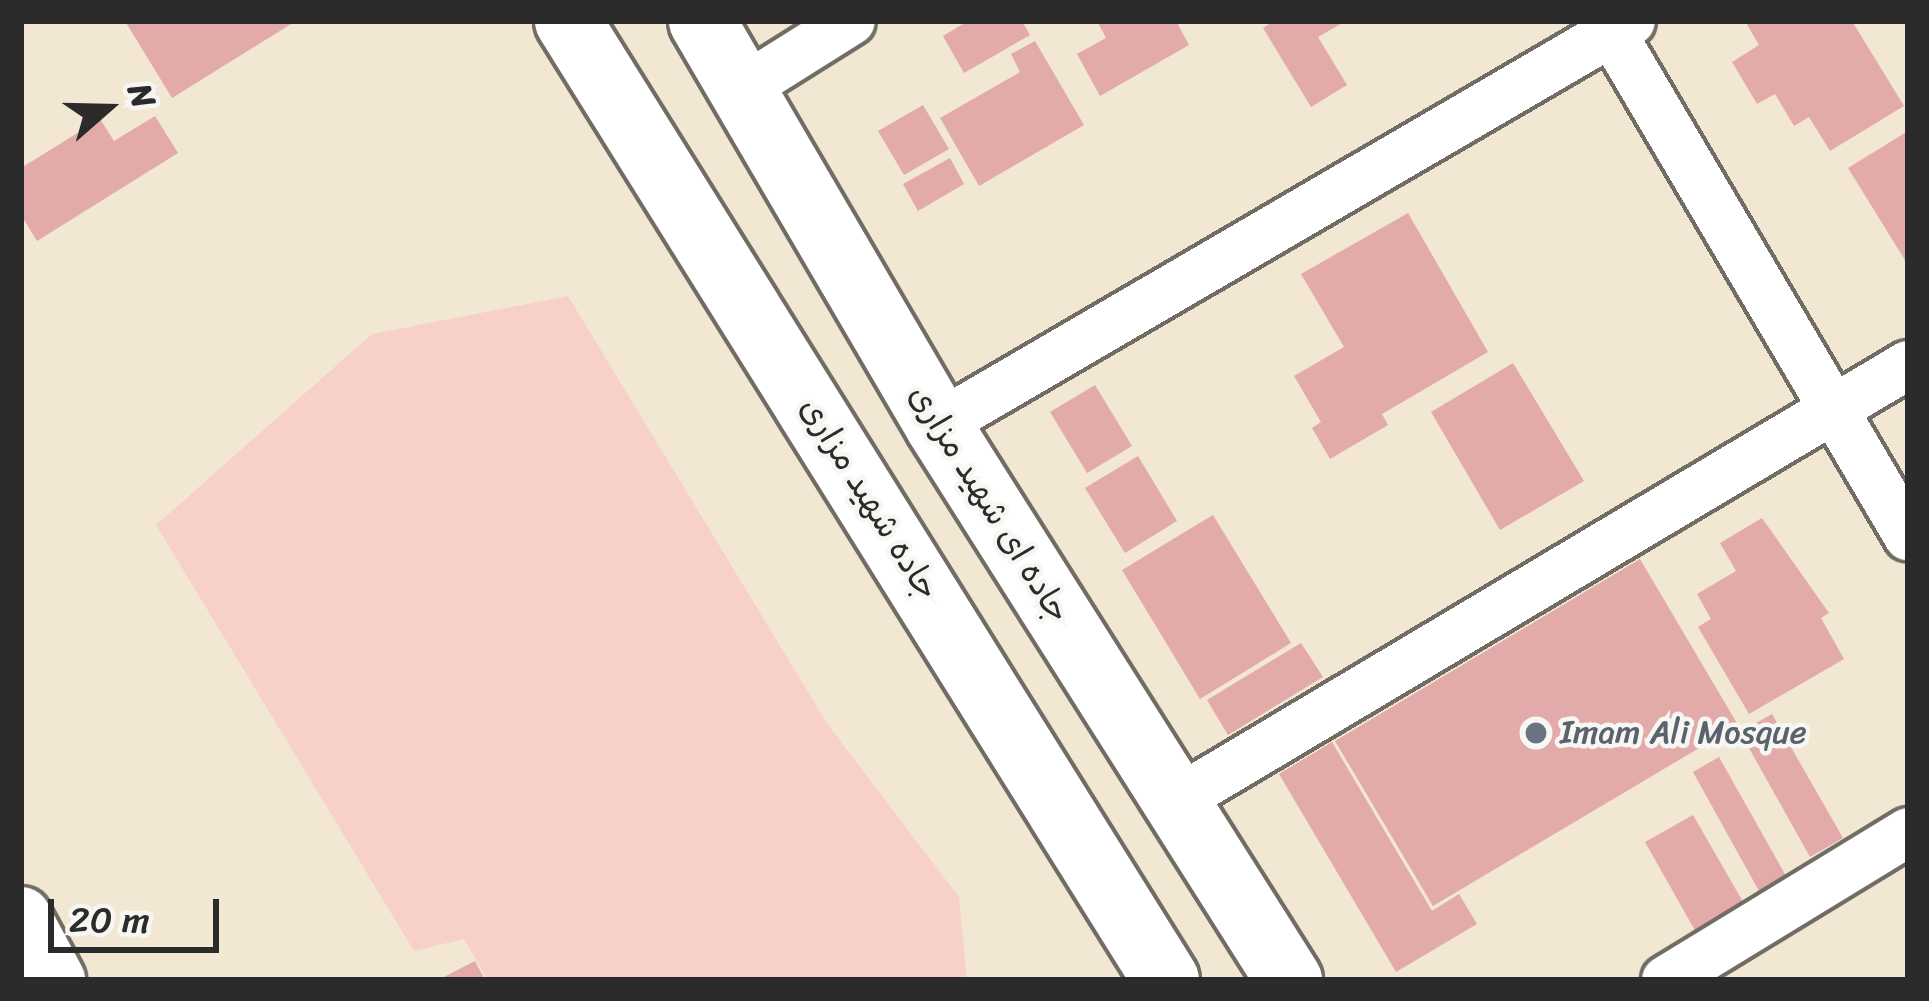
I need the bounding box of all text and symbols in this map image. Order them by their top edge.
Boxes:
north arrow [48,48,168,168]
text: N [111,75,173,116]
street label: جاده ای شهید مزاری [900,378,1078,630]
street label: جاده شهید مزاری [791,390,947,608]
place label: Imam Ali Mosque [1560,713,1806,753]
marker: Imam Ali Mosque [1523,720,1549,746]
scale bar [54,875,225,949]
text: 20 m [69,888,150,952]

